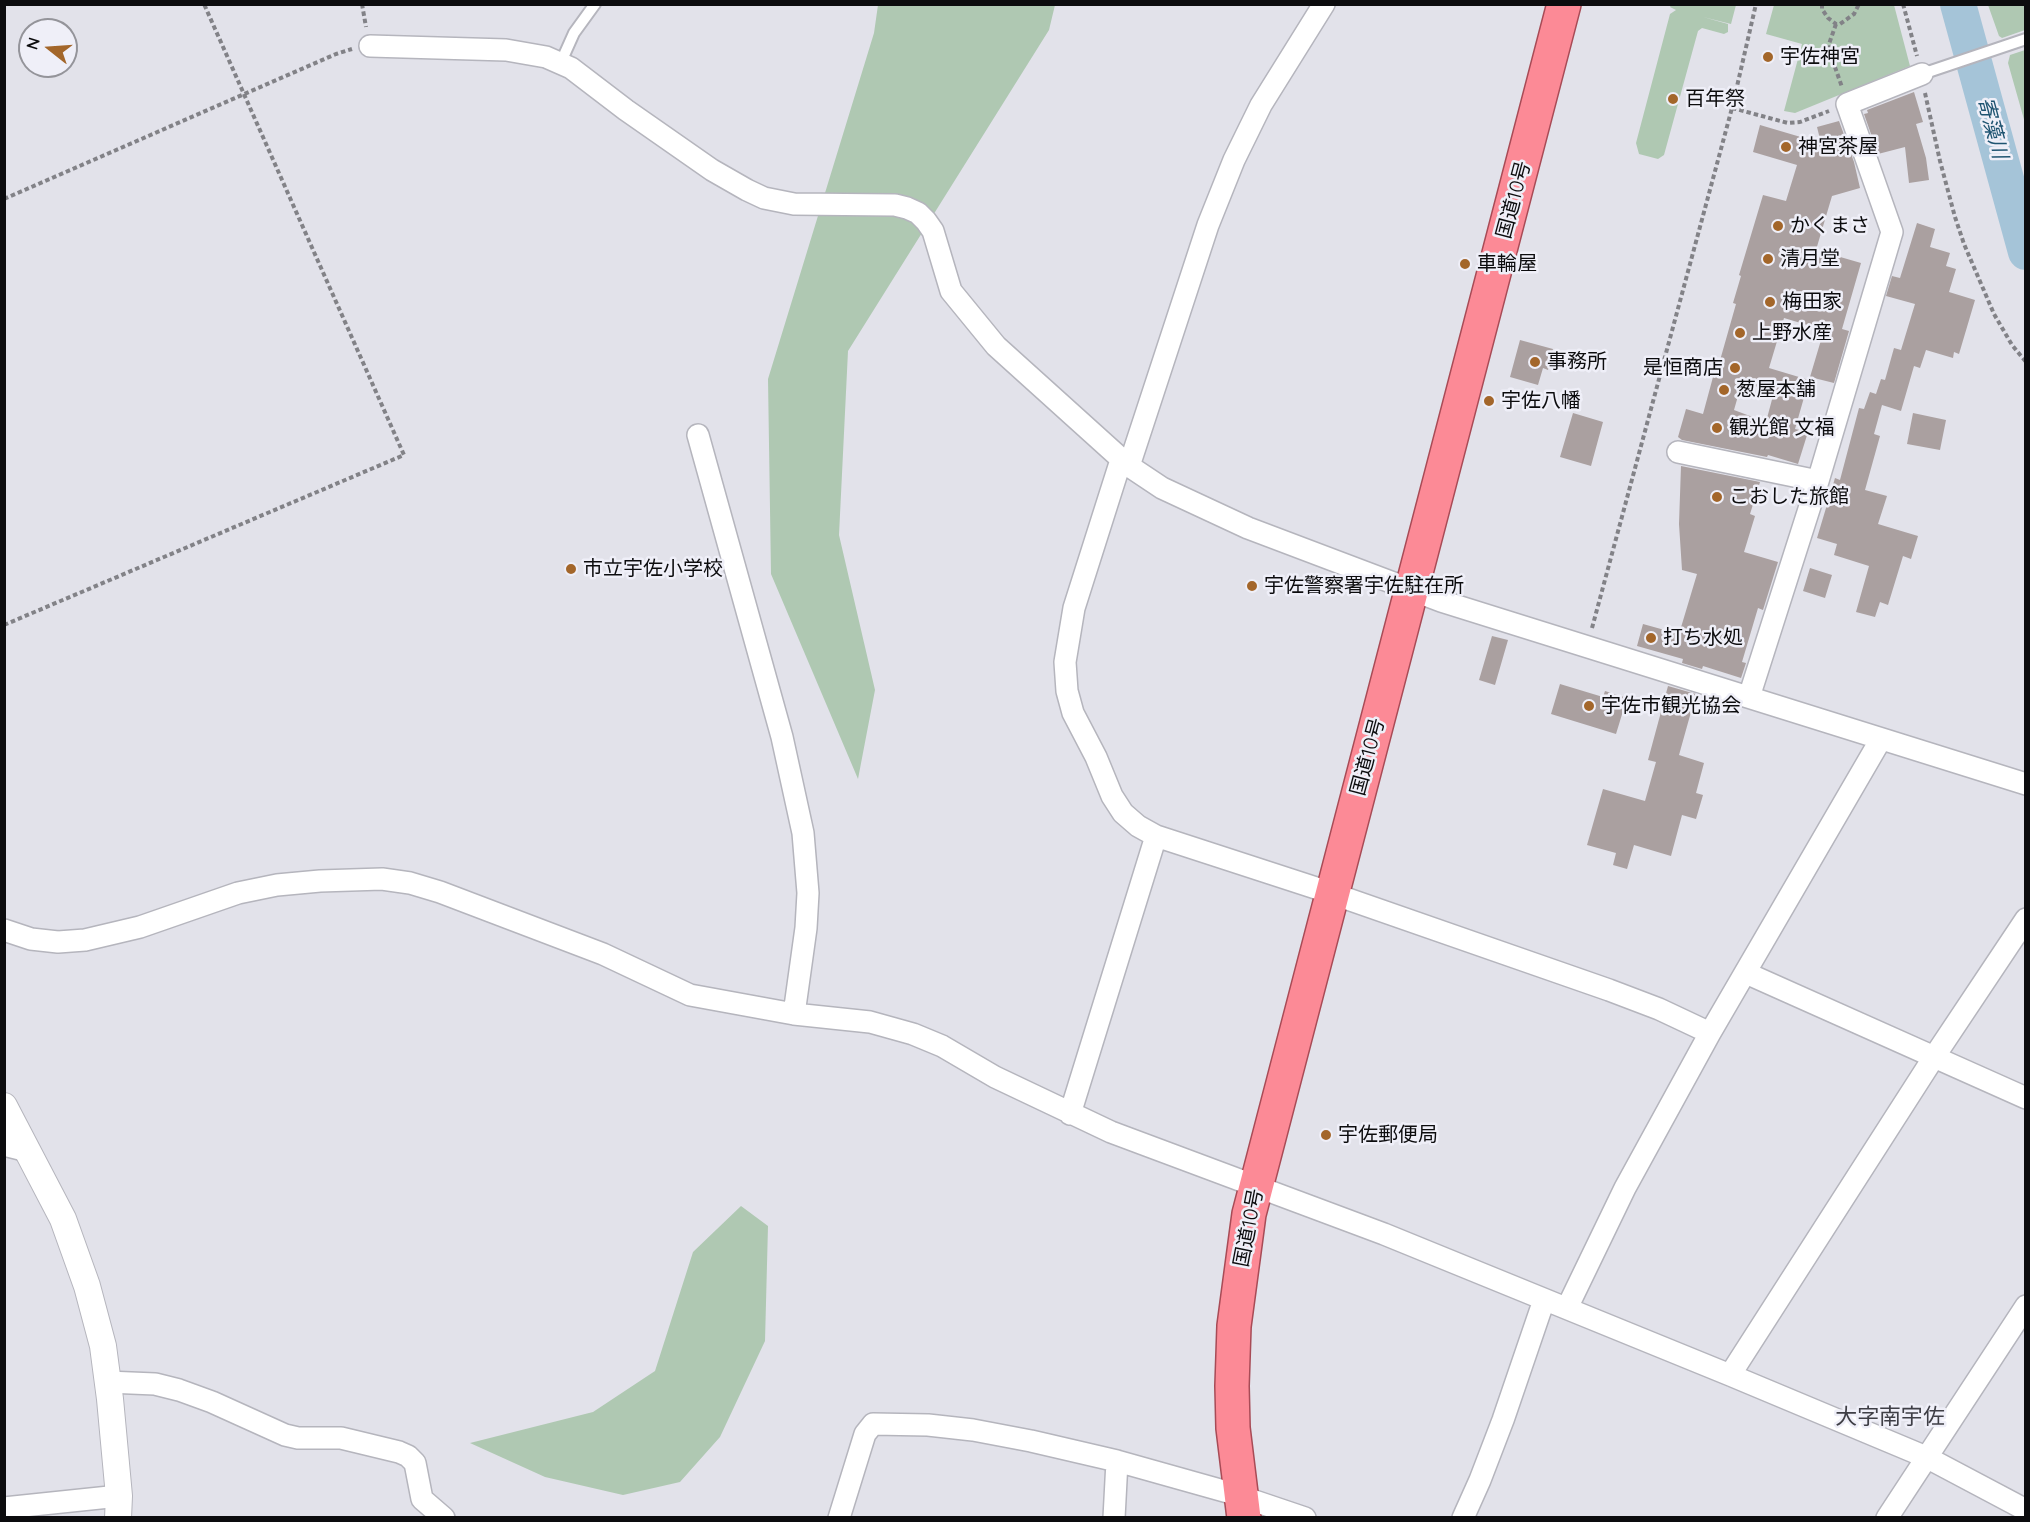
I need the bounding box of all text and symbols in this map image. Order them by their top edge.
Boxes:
north arrow [18,18,78,78]
text: N [21,35,44,52]
place label: 宇佐神宮 [1780,45,1860,69]
marker: 宇佐神宮 [1761,50,1775,64]
place label: 百年祭 [1685,87,1745,111]
marker: 百年祭 [1666,92,1680,106]
water label: 寄藻川 [1972,94,2012,162]
place label: 神宮茶屋 [1798,135,1878,159]
marker: 神宮茶屋 [1779,140,1793,154]
street label: 国道10号 [1492,159,1536,241]
place label: かくまさ [1790,214,1870,238]
marker: かくまさ [1771,219,1785,233]
place label: 清月堂 [1780,247,1840,271]
place label: 車輪屋 [1477,252,1537,276]
marker: 清月堂 [1761,252,1775,266]
marker: 車輪屋 [1458,257,1472,271]
place label: 梅田家 [1782,290,1842,314]
marker: 梅田家 [1763,295,1777,309]
place label: 上野水産 [1752,321,1832,345]
marker: 上野水産 [1733,326,1747,340]
place label: 事務所 [1547,350,1607,374]
marker: 事務所 [1528,355,1542,369]
place label: 是恒商店 [1643,356,1723,380]
marker: 是恒商店 [1728,361,1742,375]
place label: 葱屋本舗 [1736,378,1816,402]
marker: 葱屋本舗 [1717,383,1731,397]
place label: 宇佐八幡 [1501,389,1581,413]
marker: 宇佐八幡 [1482,394,1496,408]
place label: 観光館 文福 [1729,416,1834,440]
marker: 観光館 文福 [1710,421,1724,435]
place label: こおした旅館 [1729,485,1849,509]
marker: こおした旅館 [1710,490,1724,504]
place label: 市立宇佐小学校 [583,557,723,581]
marker: 市立宇佐小学校 [564,562,578,576]
place label: 宇佐警察署宇佐駐在所 [1264,574,1464,598]
marker: 宇佐警察署宇佐駐在所 [1245,579,1259,593]
place label: 打ち水処 [1663,626,1743,650]
marker: 打ち水処 [1644,631,1658,645]
place label: 宇佐市観光協会 [1601,694,1741,718]
marker: 宇佐市観光協会 [1582,699,1596,713]
street label: 国道10号 [1346,716,1390,798]
place label: 宇佐郵便局 [1338,1123,1438,1147]
marker: 宇佐郵便局 [1319,1128,1333,1142]
street label: 国道10号 [1230,1187,1268,1269]
district label: 大字南宇佐 [1835,1404,1945,1430]

